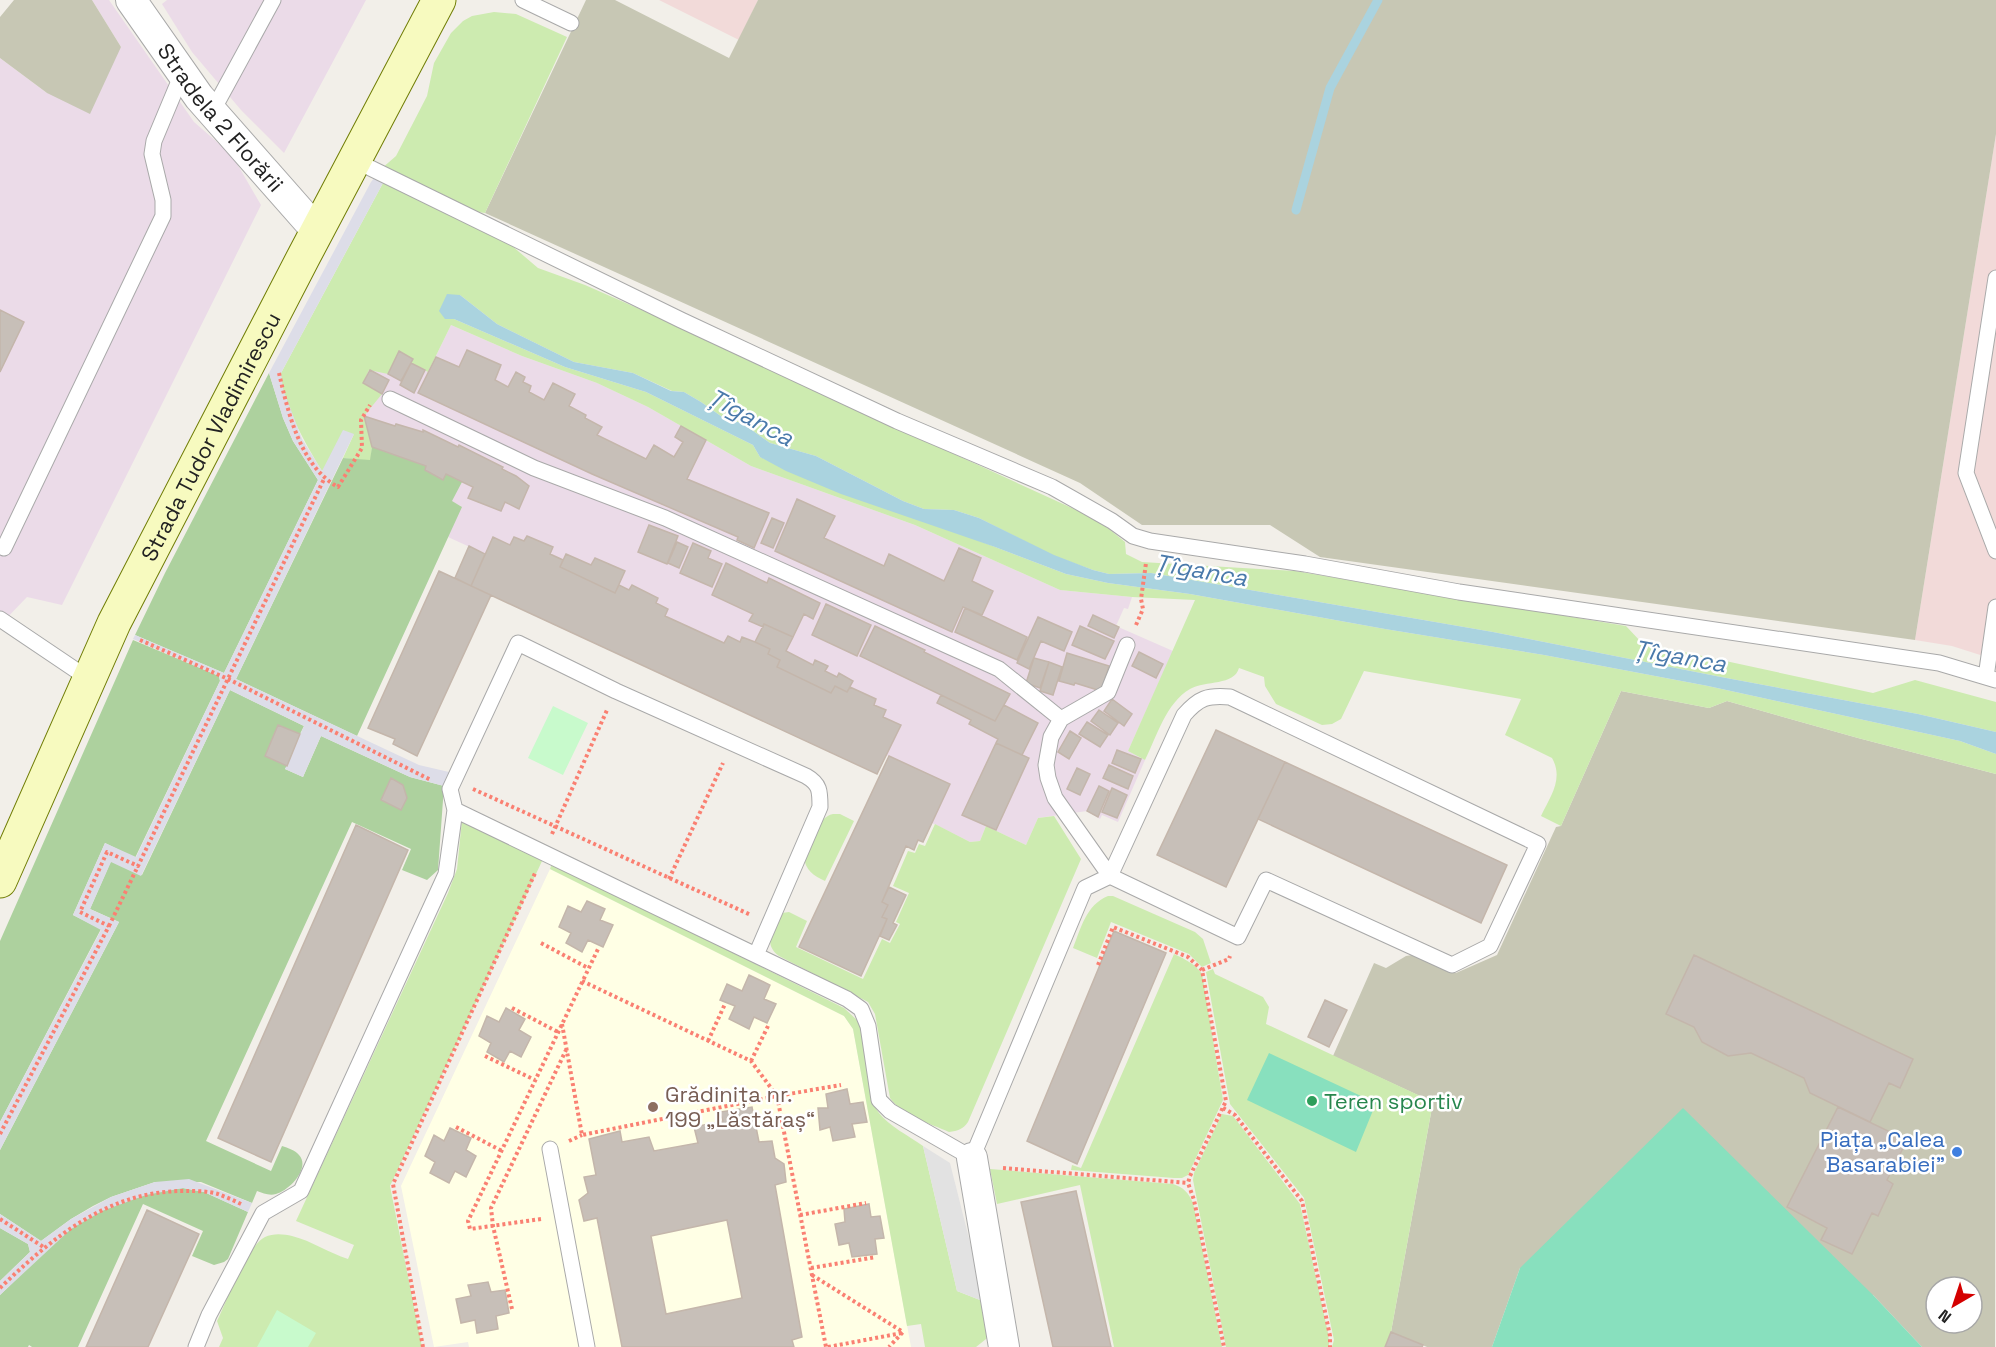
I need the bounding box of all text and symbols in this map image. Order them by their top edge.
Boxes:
street label: Stradela 2 Florării [152,38,290,198]
street label: Strada Tudor Vladimirescu [135,307,286,566]
water label: Țîganca [703,381,799,453]
water label: Țîganca [1152,547,1250,593]
water label: Țîganca [1631,633,1729,679]
place label: Grădinița nr. 199 „Lăstăraș“ [665,1080,815,1133]
place label: Teren sportiv [1324,1087,1463,1115]
marker: Teren sportiv [1305,1094,1319,1108]
marker: Grădinița nr. 199 „Lăstăraș“ [646,1100,660,1114]
place label: Piața „Calea Basarabiei” [1820,1125,1945,1178]
marker: Piața „Calea Basarabiei” [1950,1145,1964,1159]
north arrow [1924,1275,1984,1335]
text: N [1934,1305,1956,1328]

